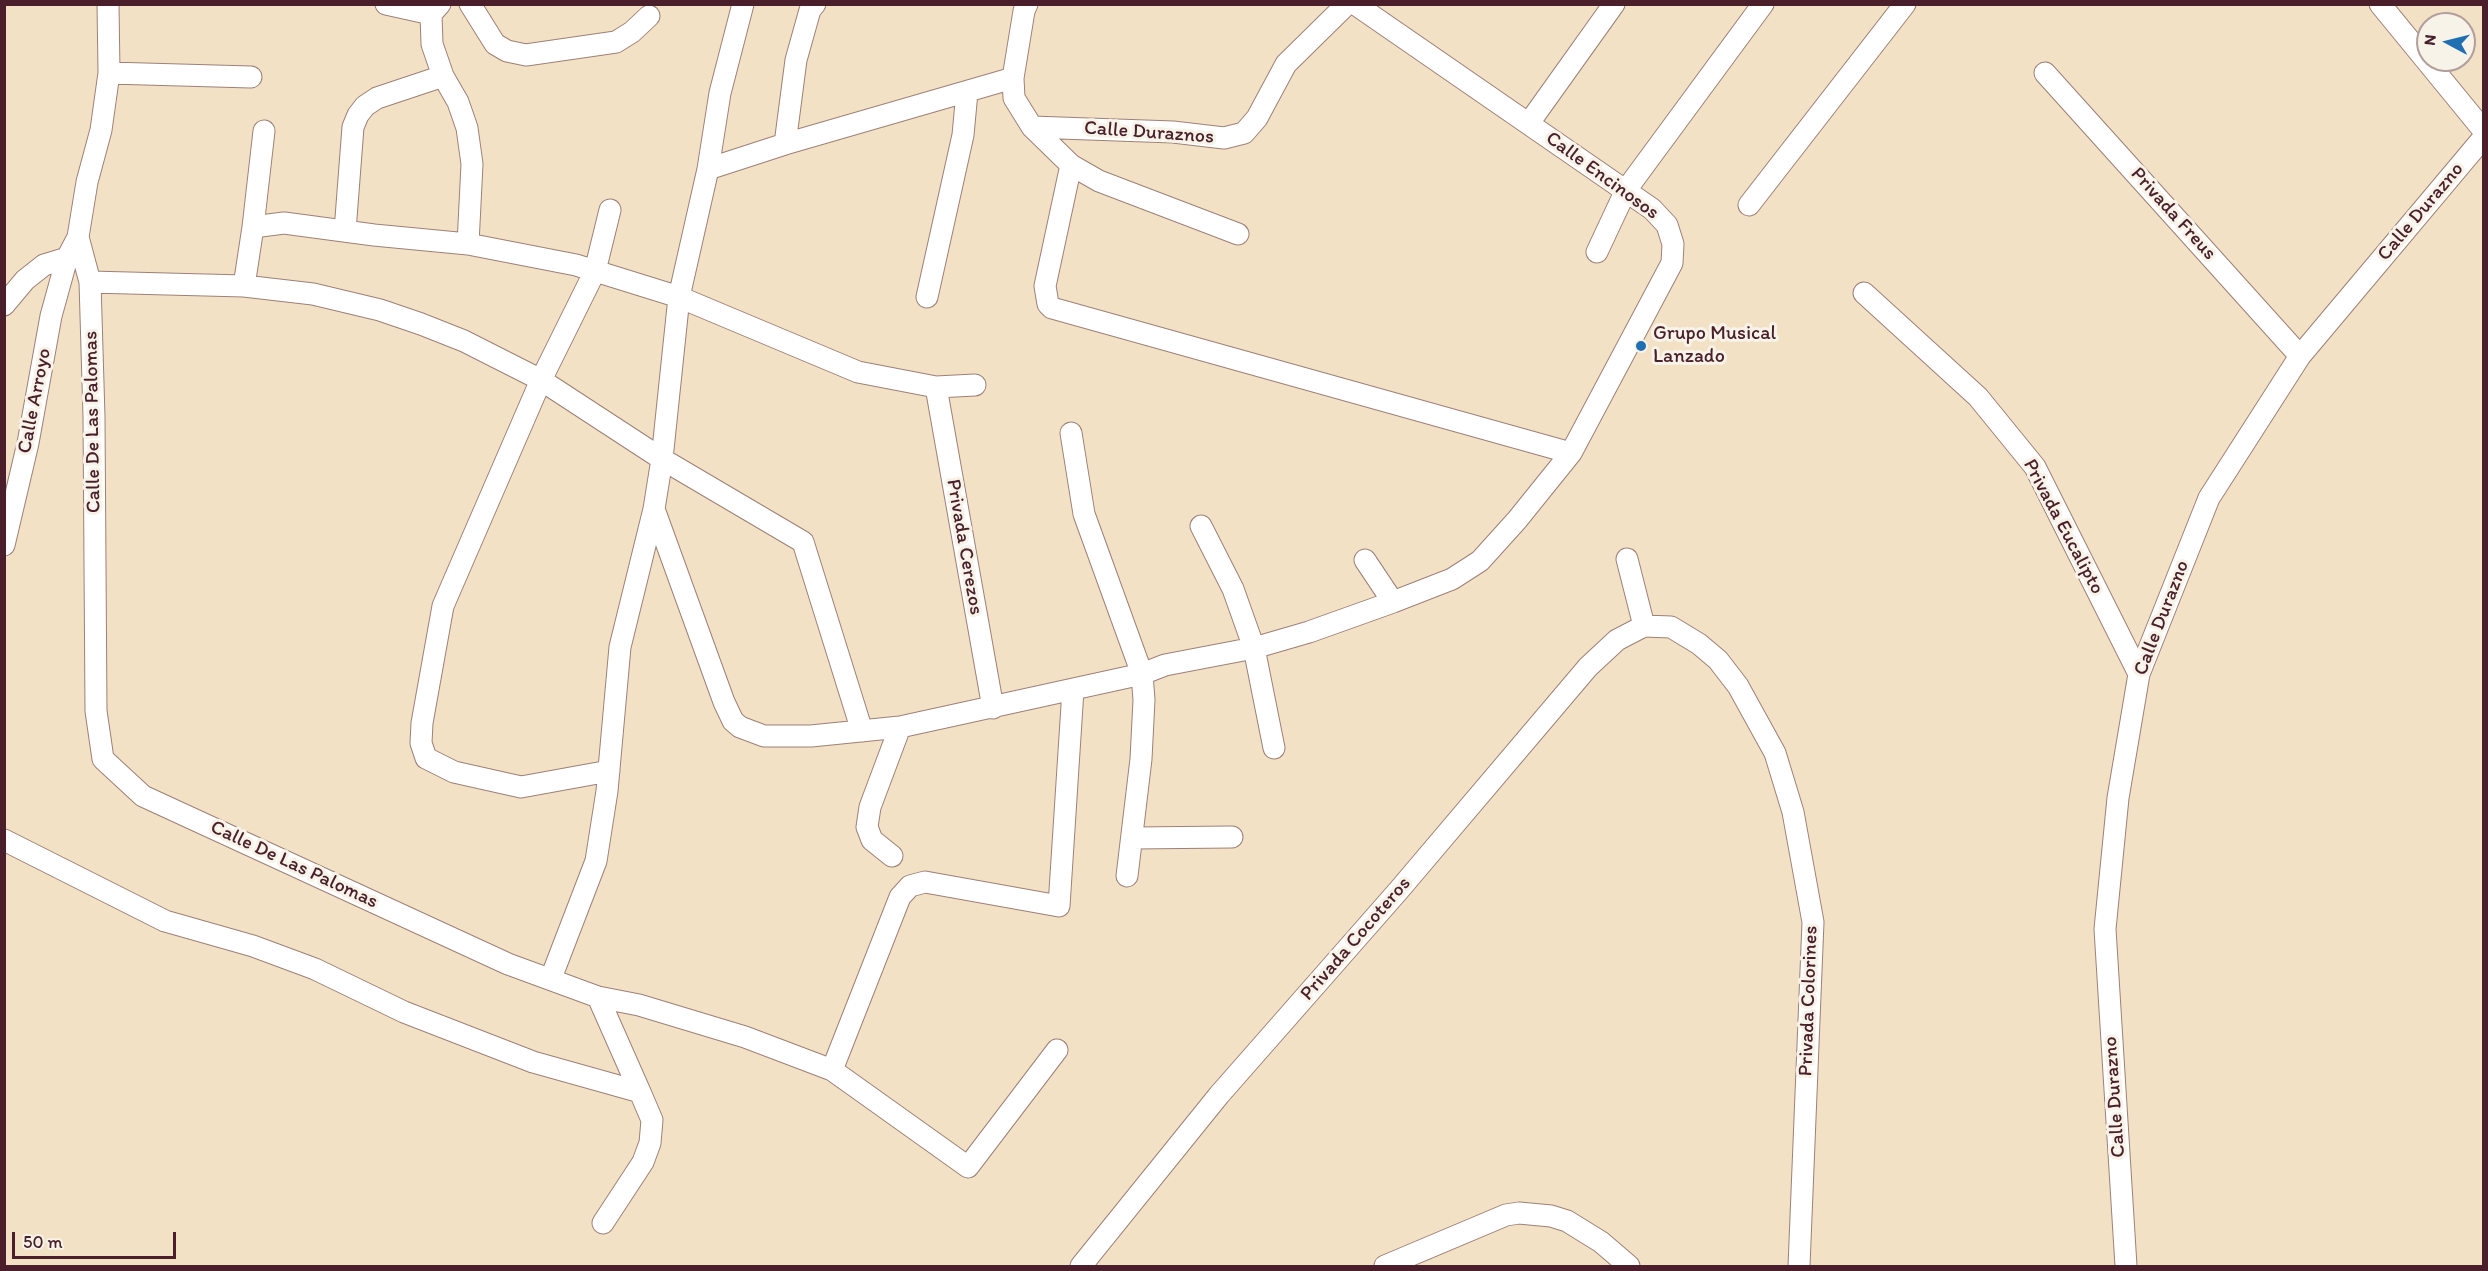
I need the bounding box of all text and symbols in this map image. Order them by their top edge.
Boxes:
north arrow [2416,12,2476,72]
text: N [2420,33,2440,47]
street label: Calle Duraznos [1083,116,1215,150]
street label: Calle Encinosos [1541,127,1663,225]
street label: Calle Durazno [2373,158,2469,266]
street label: Privada Freus [2125,163,2221,265]
place label: Grupo Musical Lanzado [1653,322,1776,369]
street label: Calle De Las Palomas [79,331,107,513]
marker: Grupo Musical Lanzado [1634,339,1648,353]
street label: Calle Arroyo [13,346,57,456]
street label: Privada Eucalipto [2017,455,2109,599]
street label: Privada Cerezos [940,477,988,617]
street label: Calle Durazno [2129,557,2195,679]
street label: Calle De Las Palomas [206,816,382,914]
street label: Privada Cocoteros [1296,872,1416,1006]
street label: Privada Colorines [1794,925,1824,1077]
street label: Calle Durazno [2099,1036,2131,1158]
scale bar [15,1220,178,1258]
text: 50 m [23,1231,63,1253]

